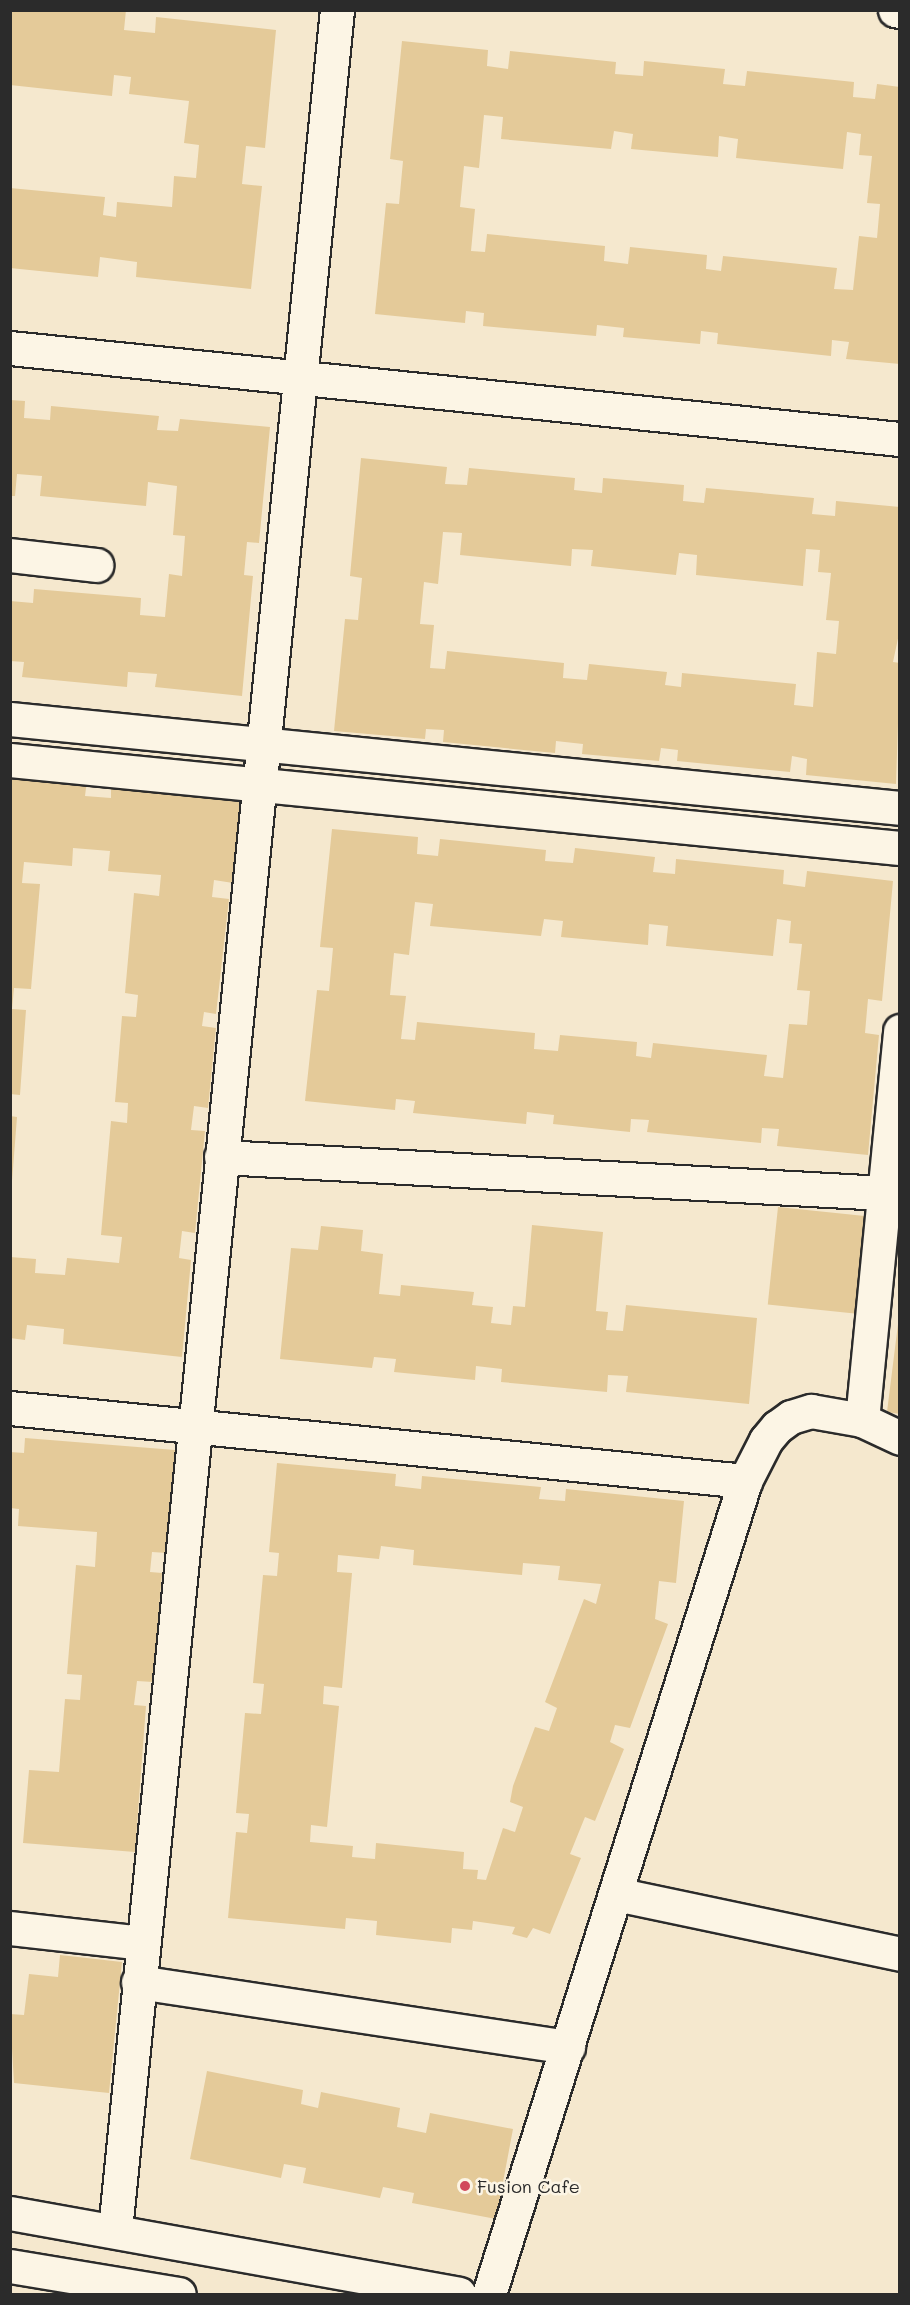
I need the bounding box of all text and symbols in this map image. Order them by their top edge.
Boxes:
place label: Fusion Cafe [477,2175,580,2197]
marker: Fusion Cafe [458,2179,472,2193]

